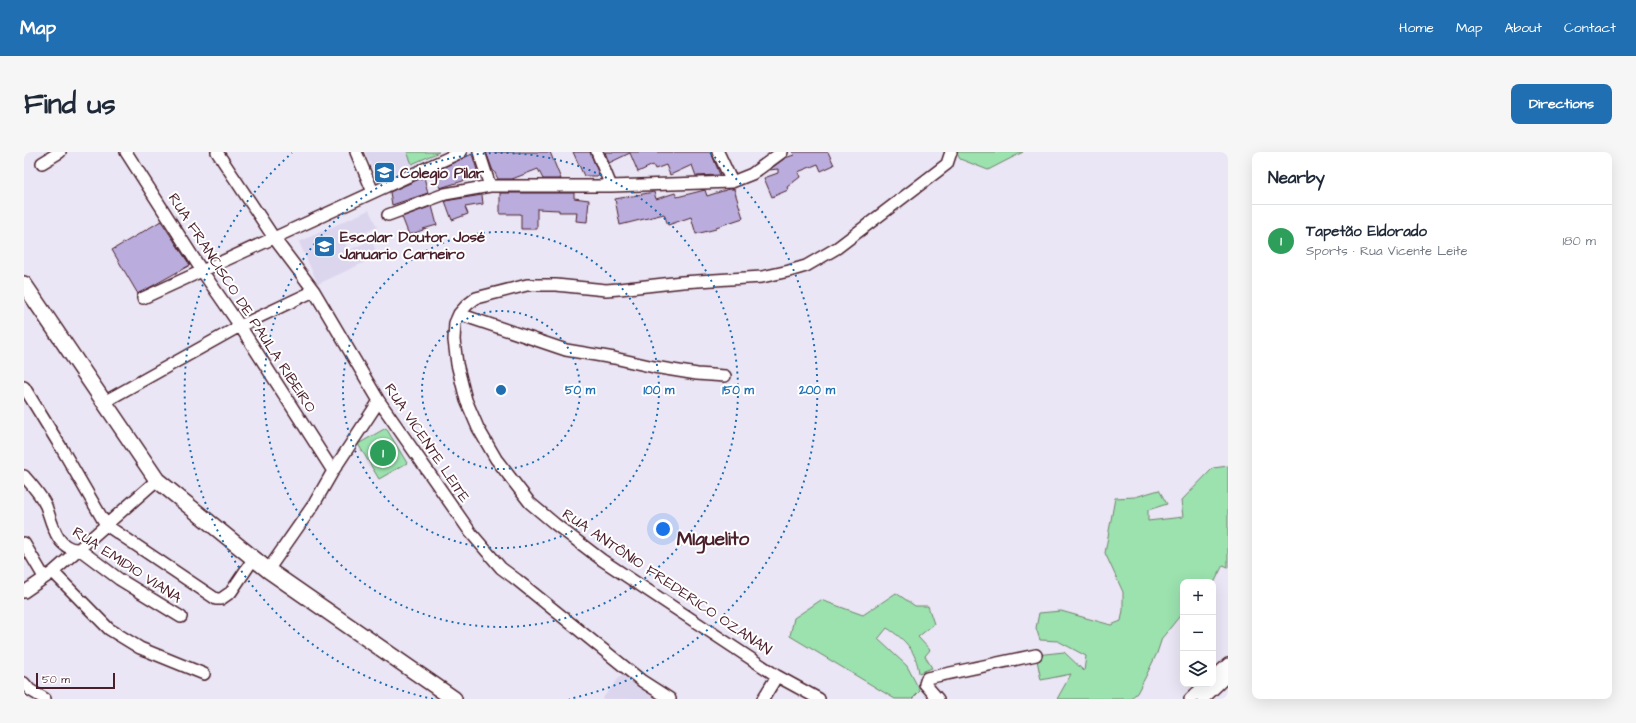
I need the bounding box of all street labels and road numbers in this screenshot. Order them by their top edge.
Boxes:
street label: RUA FRANCISCO DE PAULA RIBEIRO [163,189,321,417]
street label: RUA VICENTE LEITE [379,379,475,507]
street label: RUA ANTÔNIO FREDERICO OZANAN [558,504,776,660]
street label: RUA EMIDIO VIANA [68,522,186,609]

